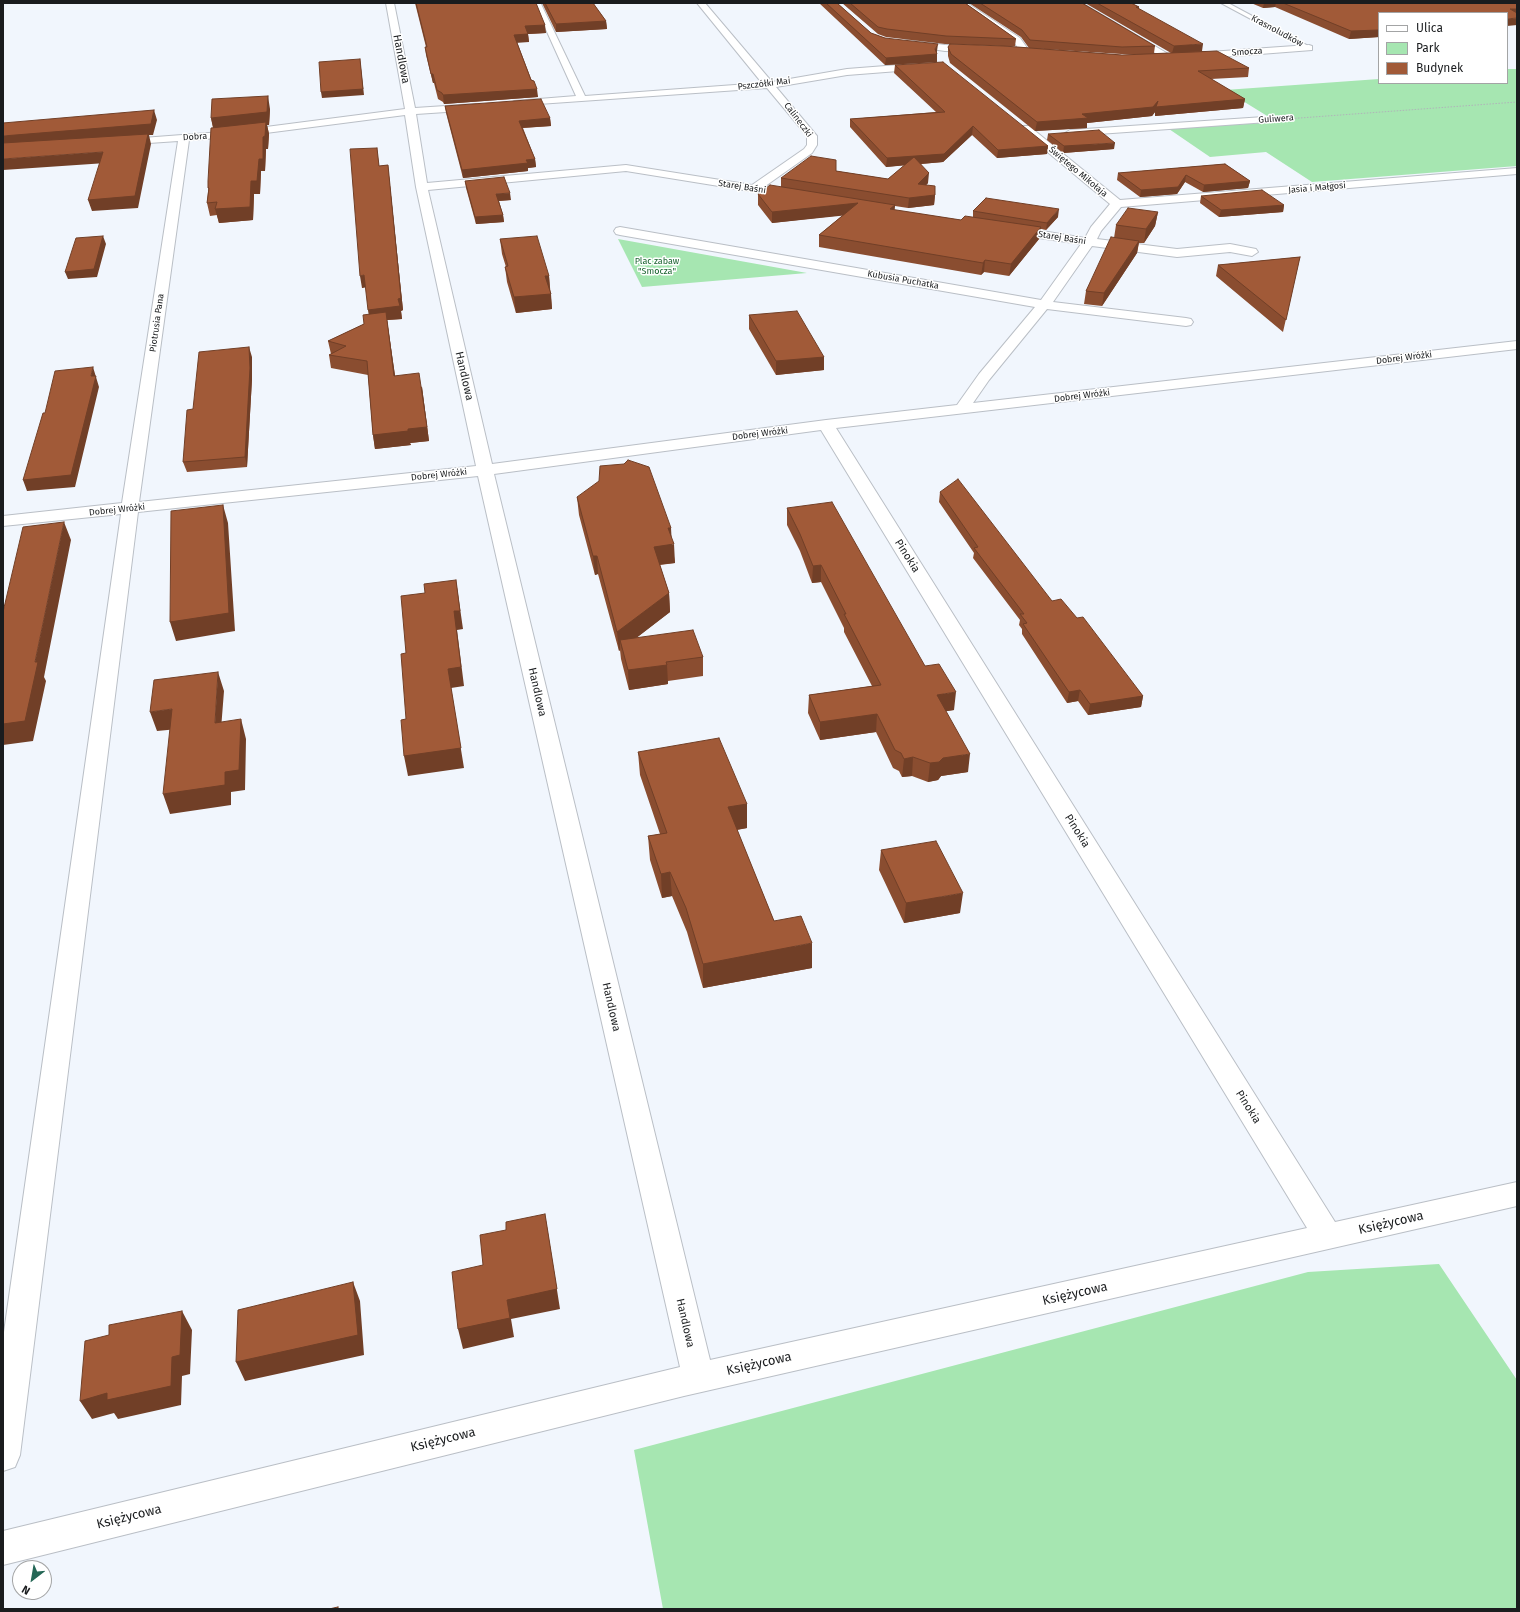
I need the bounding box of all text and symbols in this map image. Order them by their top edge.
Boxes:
legend [1378,12,1508,84]
street label: Krasnoludków [1249,13,1305,49]
text: Ulica [1416,21,1443,35]
street label: Handlowa [390,33,412,85]
text: Park [1416,41,1440,55]
street label: Smocza [1231,46,1263,58]
text: Budynek [1416,61,1463,75]
street label: Pszczółki Mai [737,75,791,93]
street label: Calineczki [782,101,814,139]
street label: Guliwera [1258,112,1294,126]
street label: Dobra [182,131,208,143]
street label: Świętego Mikołaja [1046,144,1110,200]
street label: Starej Baśni [717,178,767,196]
street label: Jasia i Małgosi [1288,180,1346,196]
street label: Starej Baśni [1037,229,1087,247]
park label: Plac zabaw "Smocza" [635,256,679,277]
street label: Kubusia Puchatka [866,268,940,292]
street label: Piotrusia Pana [148,293,166,353]
street label: Dobrej Wróżki [1375,349,1433,367]
street label: Handlowa [452,350,476,402]
street label: Dobrej Wróżki [1053,387,1111,405]
street label: Dobrej Wróżki [731,425,789,443]
street label: Dobrej Wróżki [410,467,468,483]
street label: Dobrej Wróżki [88,502,146,518]
street label: Pinokia [892,537,922,575]
street label: Handlowa [525,666,549,718]
street label: Pinokia [1062,812,1092,850]
street label: Handlowa [599,981,623,1033]
street label: Pinokia [1233,1088,1263,1126]
street label: Księżycowa [1357,1208,1425,1238]
street label: Księżycowa [1041,1279,1109,1309]
street label: Handlowa [673,1297,697,1349]
street label: Księżycowa [725,1349,793,1379]
street label: Księżycowa [409,1424,477,1456]
street label: Księżycowa [95,1501,163,1533]
north arrow [12,1560,52,1600]
text: N [20,1582,33,1597]

